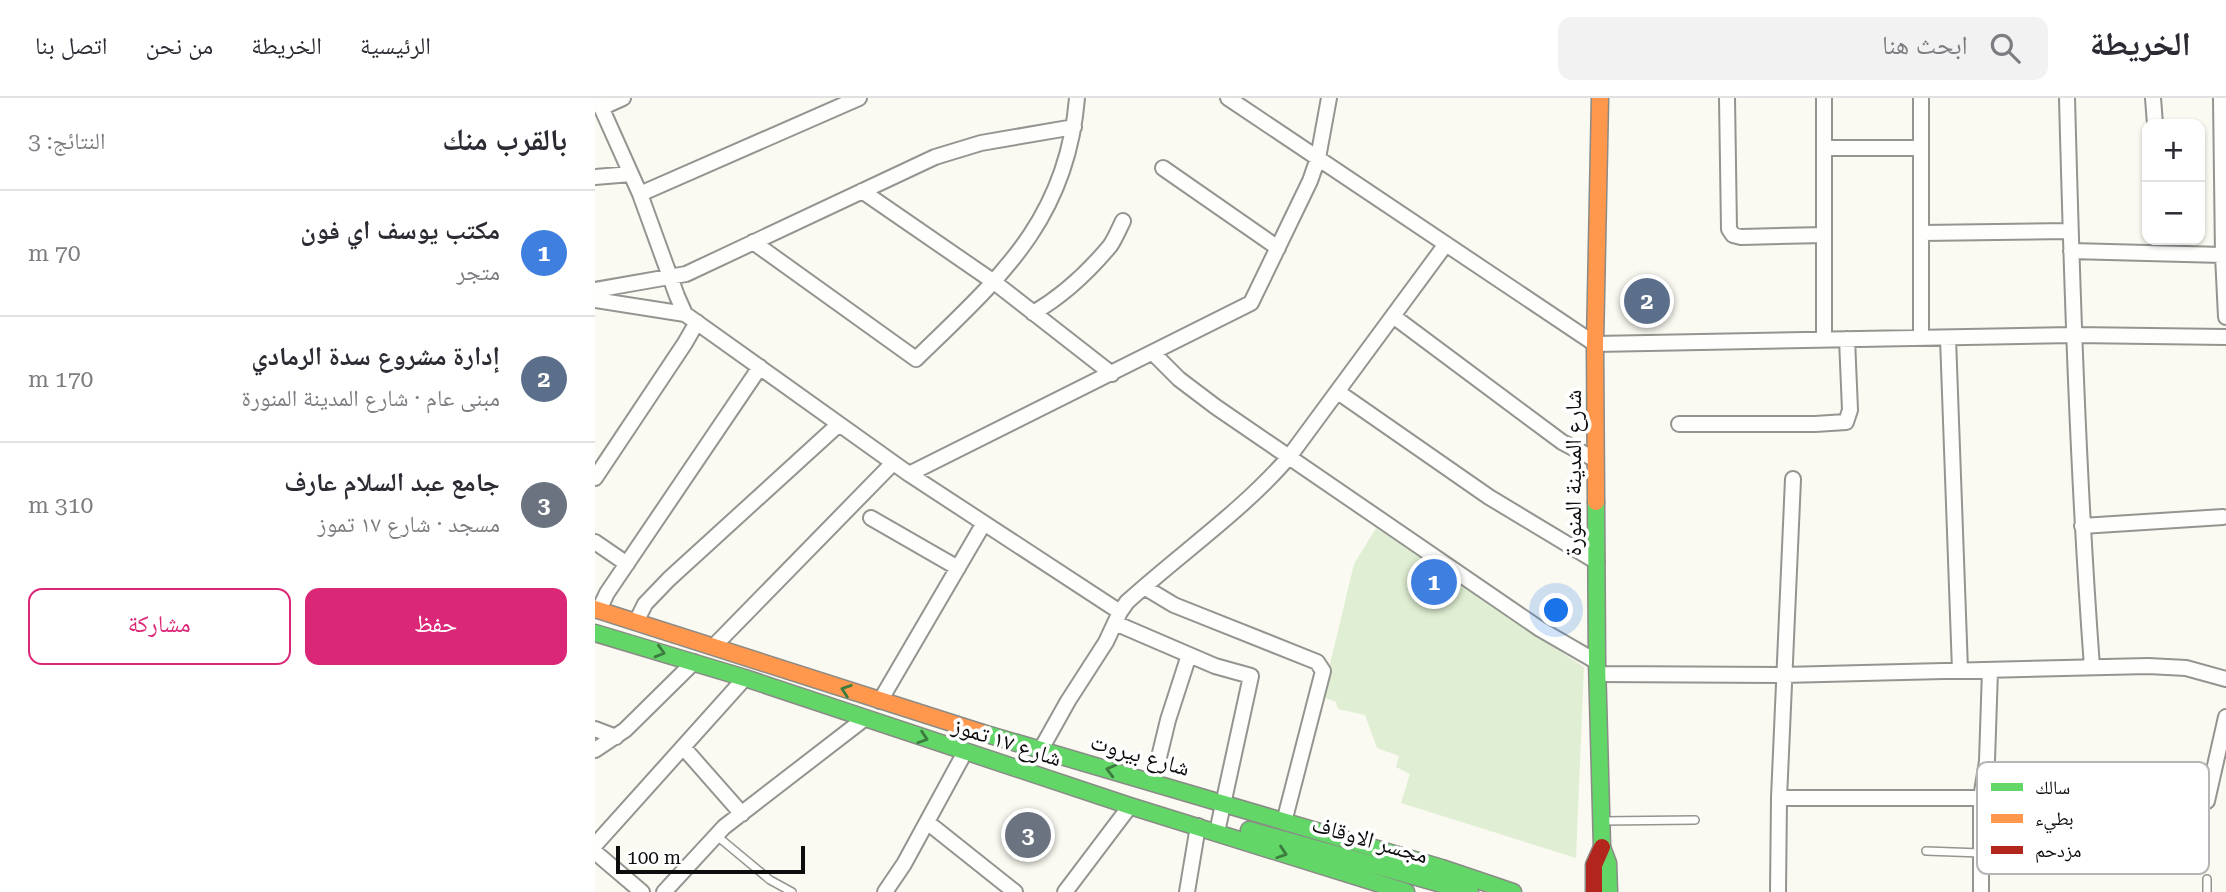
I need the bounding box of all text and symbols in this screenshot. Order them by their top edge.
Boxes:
search box [1558,17,2048,80]
text: الخريطة [2090,24,2191,63]
icon: search [1986,29,2024,67]
text: ابحث هنا [1882,30,1968,60]
text: اتصل بنا [35,32,108,60]
text: من نحن [146,32,213,60]
text: الخريطة [251,32,322,60]
text: الرئيسية [360,32,431,60]
map controls [2142,119,2205,245]
button: + [2142,119,2205,182]
text: بالقرب منك [442,122,567,157]
text: النتائج: 3 [28,128,105,155]
button: − [2142,182,2205,245]
text: مكتب يوسف اي فون [300,215,500,245]
text: 70 m [28,240,81,267]
text: 1 [538,240,550,267]
text: متجر [457,259,500,286]
pin: 2 [1624,275,1670,327]
text: إدارة مشروع سدة الرمادي [251,341,500,371]
text: 170 m [28,366,93,393]
text: 2 [538,366,550,393]
text: مبنى عام · شارع المدينة المنورة [242,385,500,412]
street label: شارع المدينة المنورة [1560,390,1588,556]
text: جامع عبد السلام عارف [284,467,500,497]
text: 310 m [28,492,93,519]
text: 3 [538,492,550,519]
text: مسجد · شارع ١٧ تموز [318,511,500,538]
pin: 1 [1411,556,1457,608]
button: مشاركة [28,588,291,665]
button: حفظ [305,588,567,665]
your location [1539,593,1573,627]
one-way arrow [654,644,666,659]
one-way arrow [841,684,853,698]
street label: شارع ١٧ تموز [948,711,1065,773]
street label: شارع بيروت [1087,728,1193,783]
one-way arrow [917,730,929,745]
legend [1977,762,2209,874]
one-way arrow [1105,764,1117,779]
text: سالك [2035,776,2070,799]
text: بطيء [2035,807,2074,834]
pin: 3 [1005,809,1051,861]
street label: مجسر الاوقاف [1309,811,1431,869]
text: مزدحم [2035,839,2081,863]
scale bar [616,843,805,875]
one-way arrow [1276,844,1288,859]
text: 100 m [627,846,681,869]

